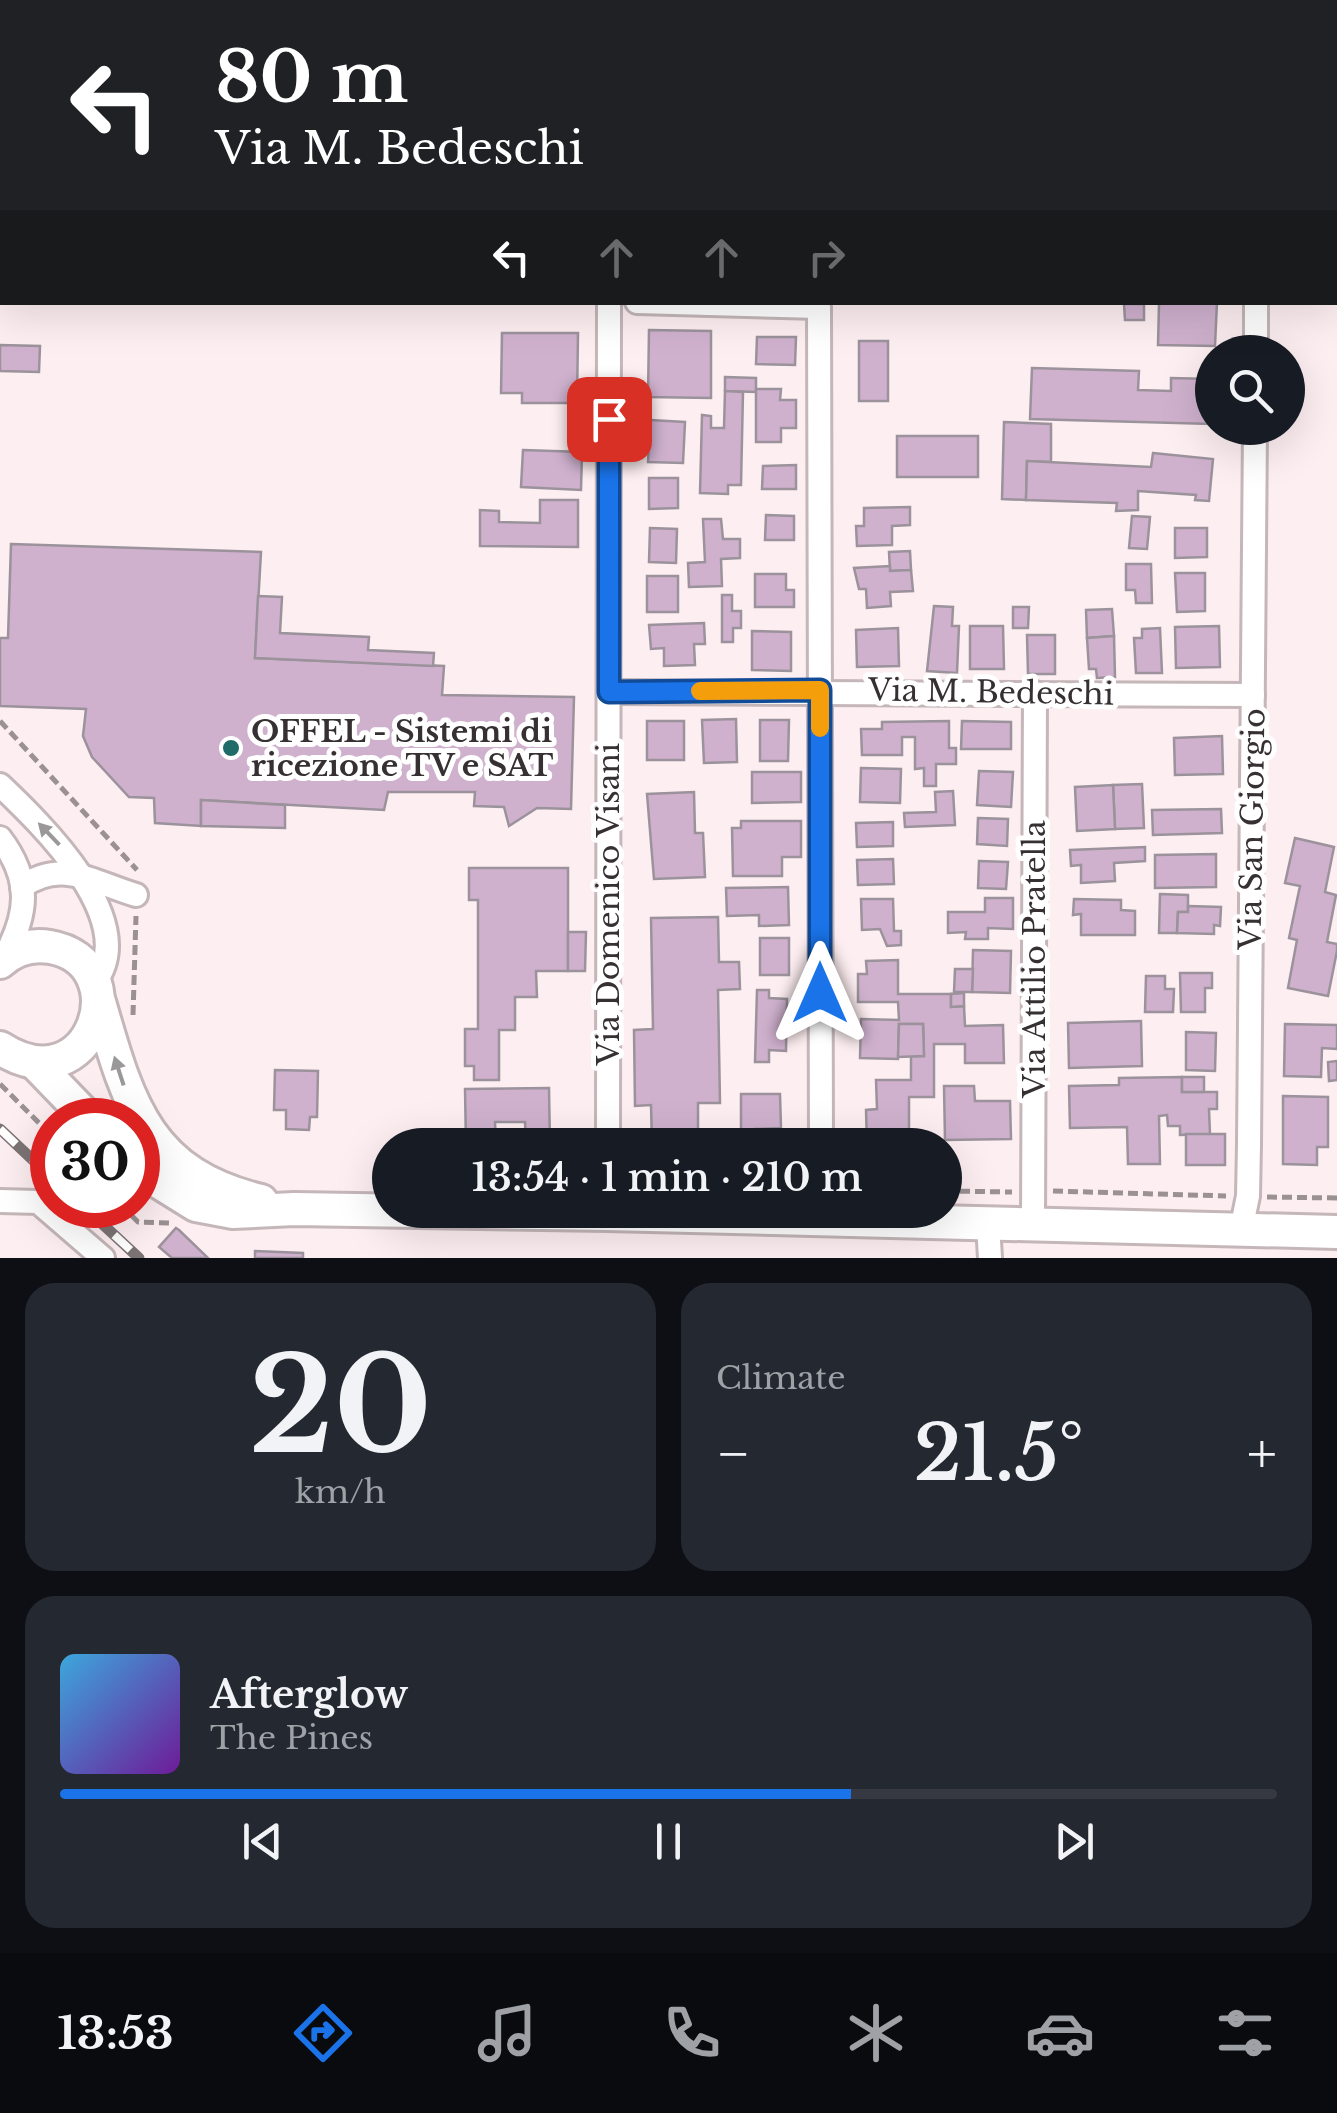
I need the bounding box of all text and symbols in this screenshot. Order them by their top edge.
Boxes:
text: 80 m [215,34,408,121]
icon: left [50,40,180,170]
text: Via M. Bedeschi [215,120,584,176]
icon: left [484,230,539,285]
icon: ahead [589,230,644,285]
icon: ahead [694,230,749,285]
icon: right [799,230,854,285]
map controls [1195,335,1305,445]
button: search [1195,335,1305,445]
pin [567,377,652,462]
icon: arrive [582,392,637,447]
street label: Via M. Bedeschi [867,671,1114,713]
street label: Via San Giorgio [1231,708,1273,951]
place label: OFFEL - Sistemi di ricezione TV e SAT [251,713,554,784]
marker: OFFEL - Sistemi di ricezione TV e SAT [220,737,242,759]
street label: Via Domenico Visani [590,743,627,1066]
street label: Via Attilio Pratella [1016,820,1053,1099]
one-way arrow [38,822,61,846]
position arrow [768,941,872,1045]
one-way arrow [111,1056,126,1086]
speed limit sign: 30 [30,1098,160,1228]
text: 13:54 · 1 min · 210 m [471,1154,863,1201]
text: 20 [249,1326,432,1487]
text: Climate [716,1358,845,1398]
text: 21.5° [914,1407,1084,1500]
text: − [716,1420,751,1488]
text: + [1247,1420,1277,1488]
text: km/h [295,1472,386,1512]
text: Afterglow [210,1671,408,1718]
text: The Pines [210,1718,373,1758]
icon: previous [235,1814,290,1869]
icon: pause [641,1814,696,1869]
icon: next [1047,1814,1102,1869]
icon: directions [288,1998,358,2068]
icon: music [472,1998,542,2068]
icon: phone [657,1998,727,2068]
icon: climate [841,1998,911,2068]
icon: car [1025,1998,1095,2068]
icon: filters [1210,1998,1280,2068]
text: 13:53 [57,2005,174,2061]

